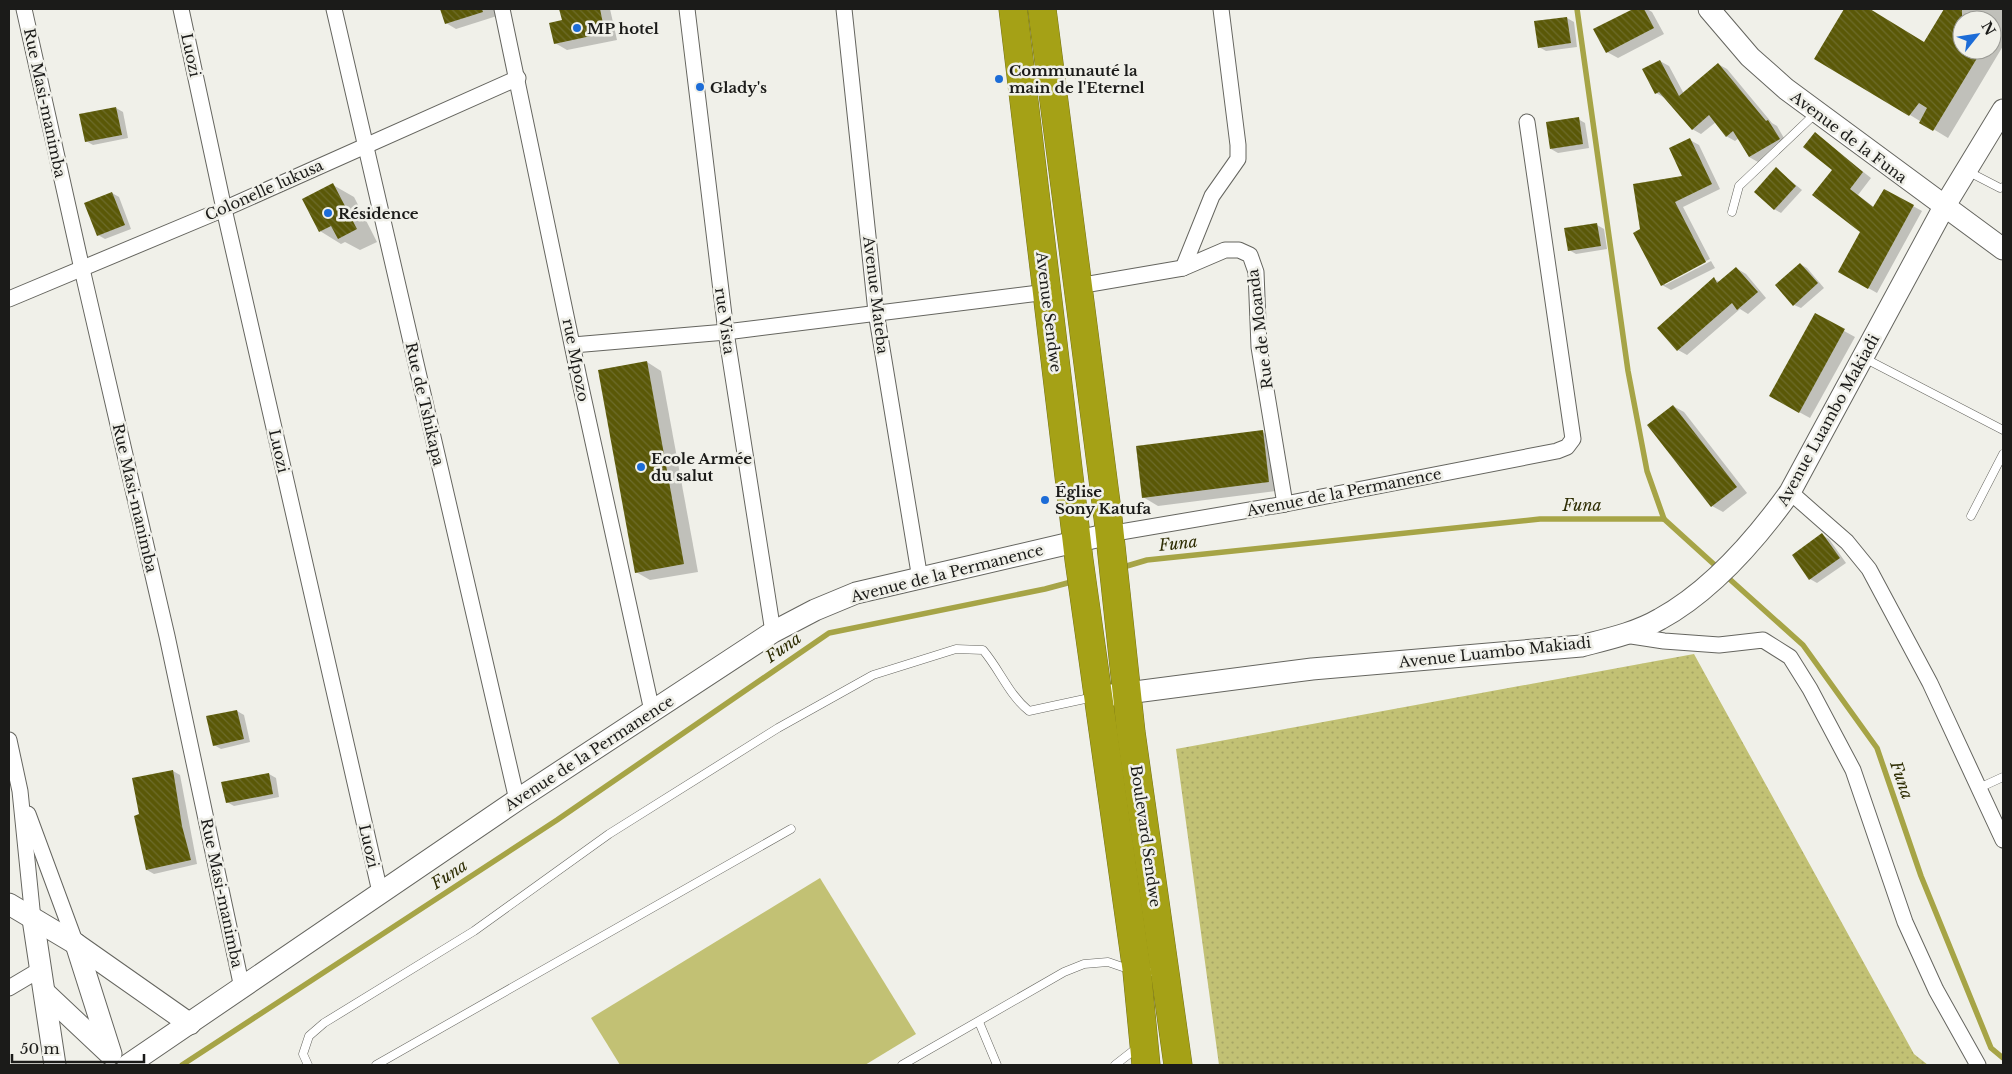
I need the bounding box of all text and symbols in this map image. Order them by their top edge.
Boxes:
north arrow [1952,10,2002,60]
text: N [1977,18,1999,39]
place label: MP hotel [587,19,660,38]
marker: MP hotel [571,22,583,34]
street label: Rue Masi-manimba [20,27,70,180]
street label: Luozi [177,31,205,79]
place label: Communauté la main de l'Eternel [1009,61,1145,97]
marker: Communauté la main de l'Eternel [993,73,1005,85]
place label: Glady's [710,78,767,97]
marker: Glady's [694,81,706,93]
street label: Avenue de la Funa [1786,87,1911,187]
street label: Colonelle lukusa [202,155,327,225]
place label: Résidence [338,204,419,223]
marker: Résidence [322,207,334,219]
street label: Avenue Mateba [859,234,893,356]
street label: Avenue Sendwe [1032,250,1066,373]
street label: Rue de Moanda [1243,267,1277,390]
street label: rue Vista [711,286,739,356]
street label: rue Mpozo [559,317,593,403]
street label: Avenue Luambo Makiadi [1772,331,1883,510]
street label: Rue de Tshikapa [402,340,449,468]
street label: Rue Masi-manimba [109,422,162,575]
street label: Luozi [265,427,293,475]
place label: Ecole Armée du salut [651,449,752,485]
marker: Ecole Armée du salut [635,461,647,473]
street label: Avenue de la Permanence [1244,464,1443,520]
place label: Église Sony Katufa [1055,482,1152,518]
marker: Église Sony Katufa [1039,494,1051,506]
water label: Funa [1561,495,1602,515]
water label: Funa [1156,531,1199,555]
street label: Avenue de la Permanence [848,540,1045,606]
water label: Funa [760,628,805,667]
street label: Avenue Luambo Makiadi [1397,632,1592,672]
street label: Avenue de la Permanence [500,691,677,815]
water label: Funa [1886,757,1918,802]
street label: Boulevard Sendwe [1127,764,1165,908]
street label: Rue Masi-manimba [197,817,247,970]
street label: Luozi [355,822,383,870]
water label: Funa [426,855,471,894]
scale bar [12,1032,145,1064]
text: 50 m [20,1039,60,1058]

